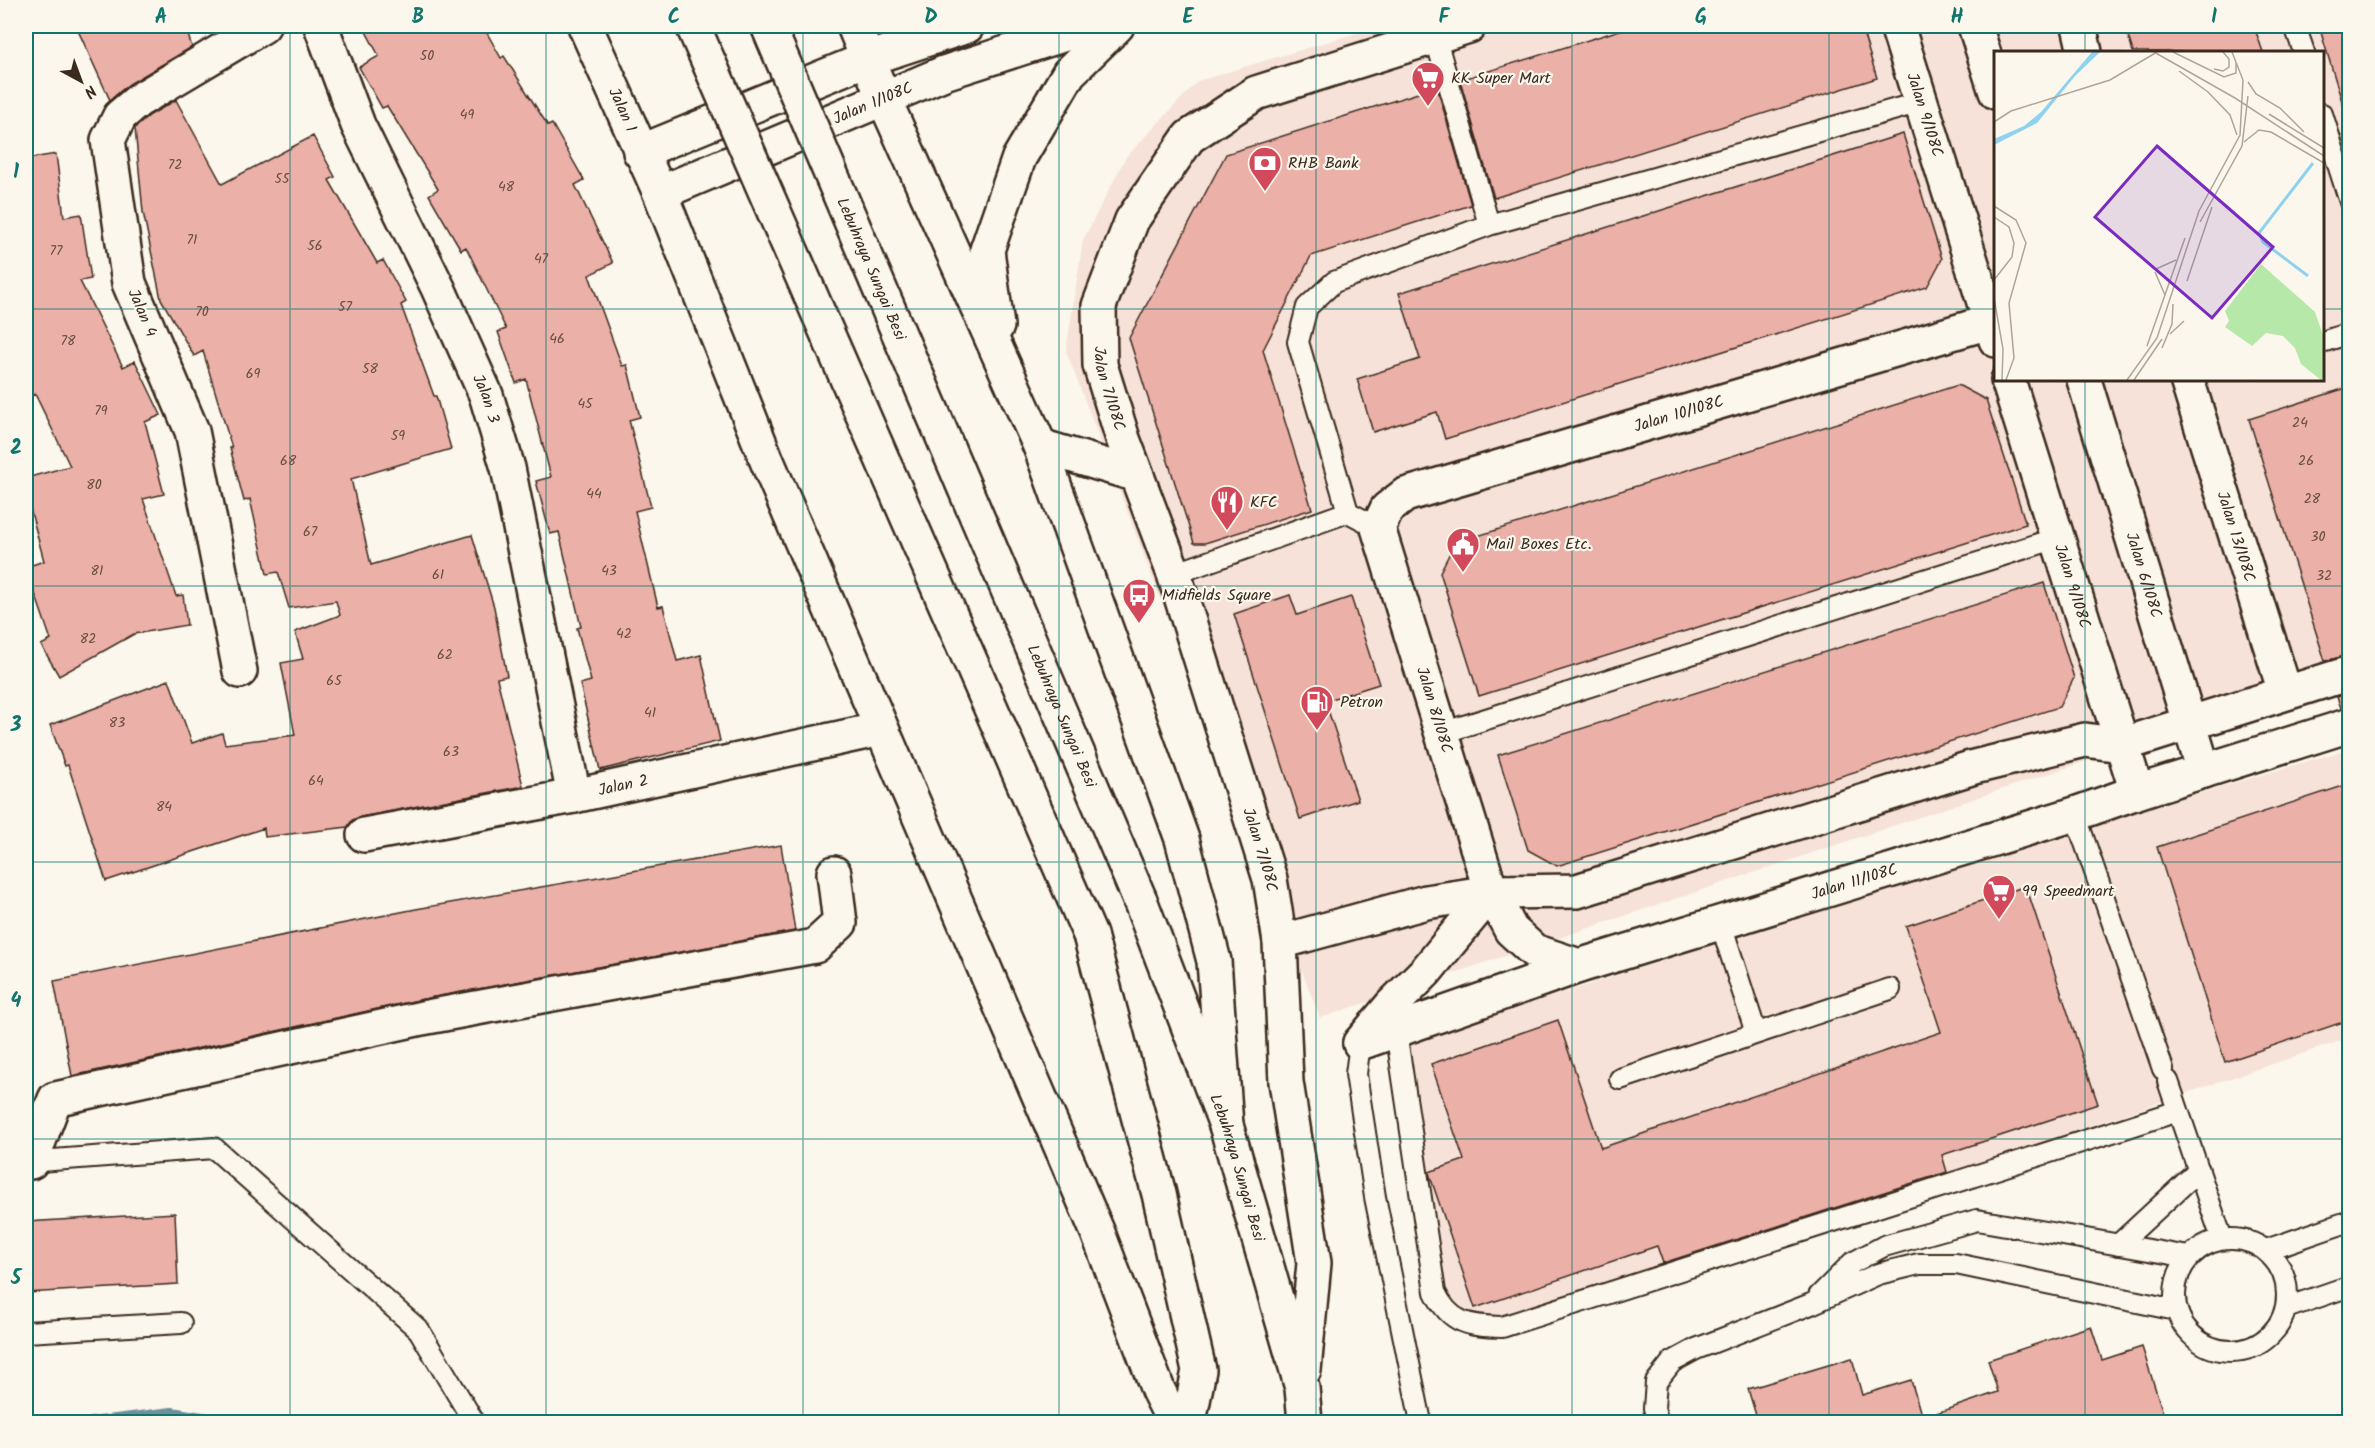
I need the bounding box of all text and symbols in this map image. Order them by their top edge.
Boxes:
text: A [155,2,167,34]
text: B [412,2,424,34]
text: C [668,2,680,34]
text: D [924,2,938,34]
text: E [1182,2,1194,34]
text: F [1439,2,1451,34]
text: G [1695,2,1707,34]
text: H [1950,2,1964,34]
text: I [2211,2,2217,34]
house number: 50 [420,45,434,67]
north arrow [51,51,111,111]
inset map [1994,51,2324,381]
supermarket icon: KK Super Mart [1410,60,1446,107]
place label: KK Super Mart [1451,66,1552,91]
street label: Jalan 9/108C [1900,69,1950,160]
street label: Jalan 1/108C [829,75,916,131]
text: N [78,78,102,104]
street label: Jalan 1 [602,84,644,136]
house number: 49 [460,104,474,126]
bank icon: RHB Bank [1247,145,1283,192]
place label: RHB Bank [1288,151,1359,176]
house number: 72 [168,154,182,176]
text: 1 [13,157,19,189]
house number: 55 [274,168,291,190]
house number: 48 [498,176,515,198]
street label: Lebuhraya Sungai Besi [830,194,913,345]
house number: 71 [187,229,197,251]
house number: 56 [307,235,323,257]
house number: 77 [50,240,63,262]
house number: 47 [534,248,549,270]
street label: Jalan 4 [121,285,163,341]
house number: 57 [338,296,353,318]
house number: 70 [195,301,209,323]
house number: 46 [549,328,565,350]
house number: 78 [61,330,76,352]
street label: Jalan 7/108C [1087,346,1132,434]
house number: 58 [362,358,379,380]
house number: 69 [246,363,260,385]
street label: Jalan 3 [466,370,506,426]
street label: Jalan 10/108C [1631,389,1727,439]
house number: 45 [577,393,594,415]
house number: 79 [94,400,108,422]
house number: 24 [2292,412,2308,434]
house number: 59 [391,425,405,447]
text: 2 [10,433,22,465]
house number: 68 [280,450,297,472]
house number: 26 [2298,450,2314,472]
house number: 80 [86,474,102,496]
house number: 44 [586,483,602,505]
restaurant icon: KFC [1209,484,1245,531]
street label: Jalan 13/108C [2210,488,2262,585]
house number: 28 [2304,488,2321,510]
place label: KFC [1250,490,1277,515]
house number: 67 [303,521,318,543]
public building icon: Mail Boxes Etc. [1445,526,1481,573]
house number: 30 [2311,526,2326,548]
street label: Jalan 6/108C [2119,529,2169,621]
place label: Mail Boxes Etc. [1486,532,1591,557]
street label: Jalan 9/108C [2048,541,2097,631]
house number: 81 [91,560,103,582]
house number: 43 [601,560,617,582]
house number: 61 [432,564,444,586]
house number: 32 [2316,565,2332,587]
bus stop icon: Midfields Square [1121,577,1157,624]
place label: Midfields Square [1162,583,1271,608]
house number: 42 [616,623,632,645]
house number: 82 [80,628,96,650]
street label: Lebuhraya Sungai Besi [1020,641,1104,792]
house number: 62 [437,644,453,666]
street label: Jalan 8/108C [1409,664,1459,756]
house number: 65 [326,670,343,692]
fuel station icon: Petron [1299,684,1335,731]
place label: Petron [1340,690,1383,715]
house number: 41 [644,702,656,724]
text: 3 [10,710,22,742]
house number: 83 [109,712,125,734]
house number: 63 [443,741,459,763]
street label: Jalan 2 [596,768,651,803]
house number: 64 [308,770,324,792]
house number: 84 [156,796,172,818]
street label: Jalan 7/108C [1236,804,1284,893]
street label: Jalan 11/108C [1808,857,1901,907]
supermarket icon: 99 Speedmart [1981,873,2017,920]
place label: 99 Speedmart [2022,879,2115,904]
text: 4 [11,986,22,1018]
street label: Lebuhraya Sungai Besi [1203,1090,1272,1246]
text: 5 [10,1263,23,1295]

